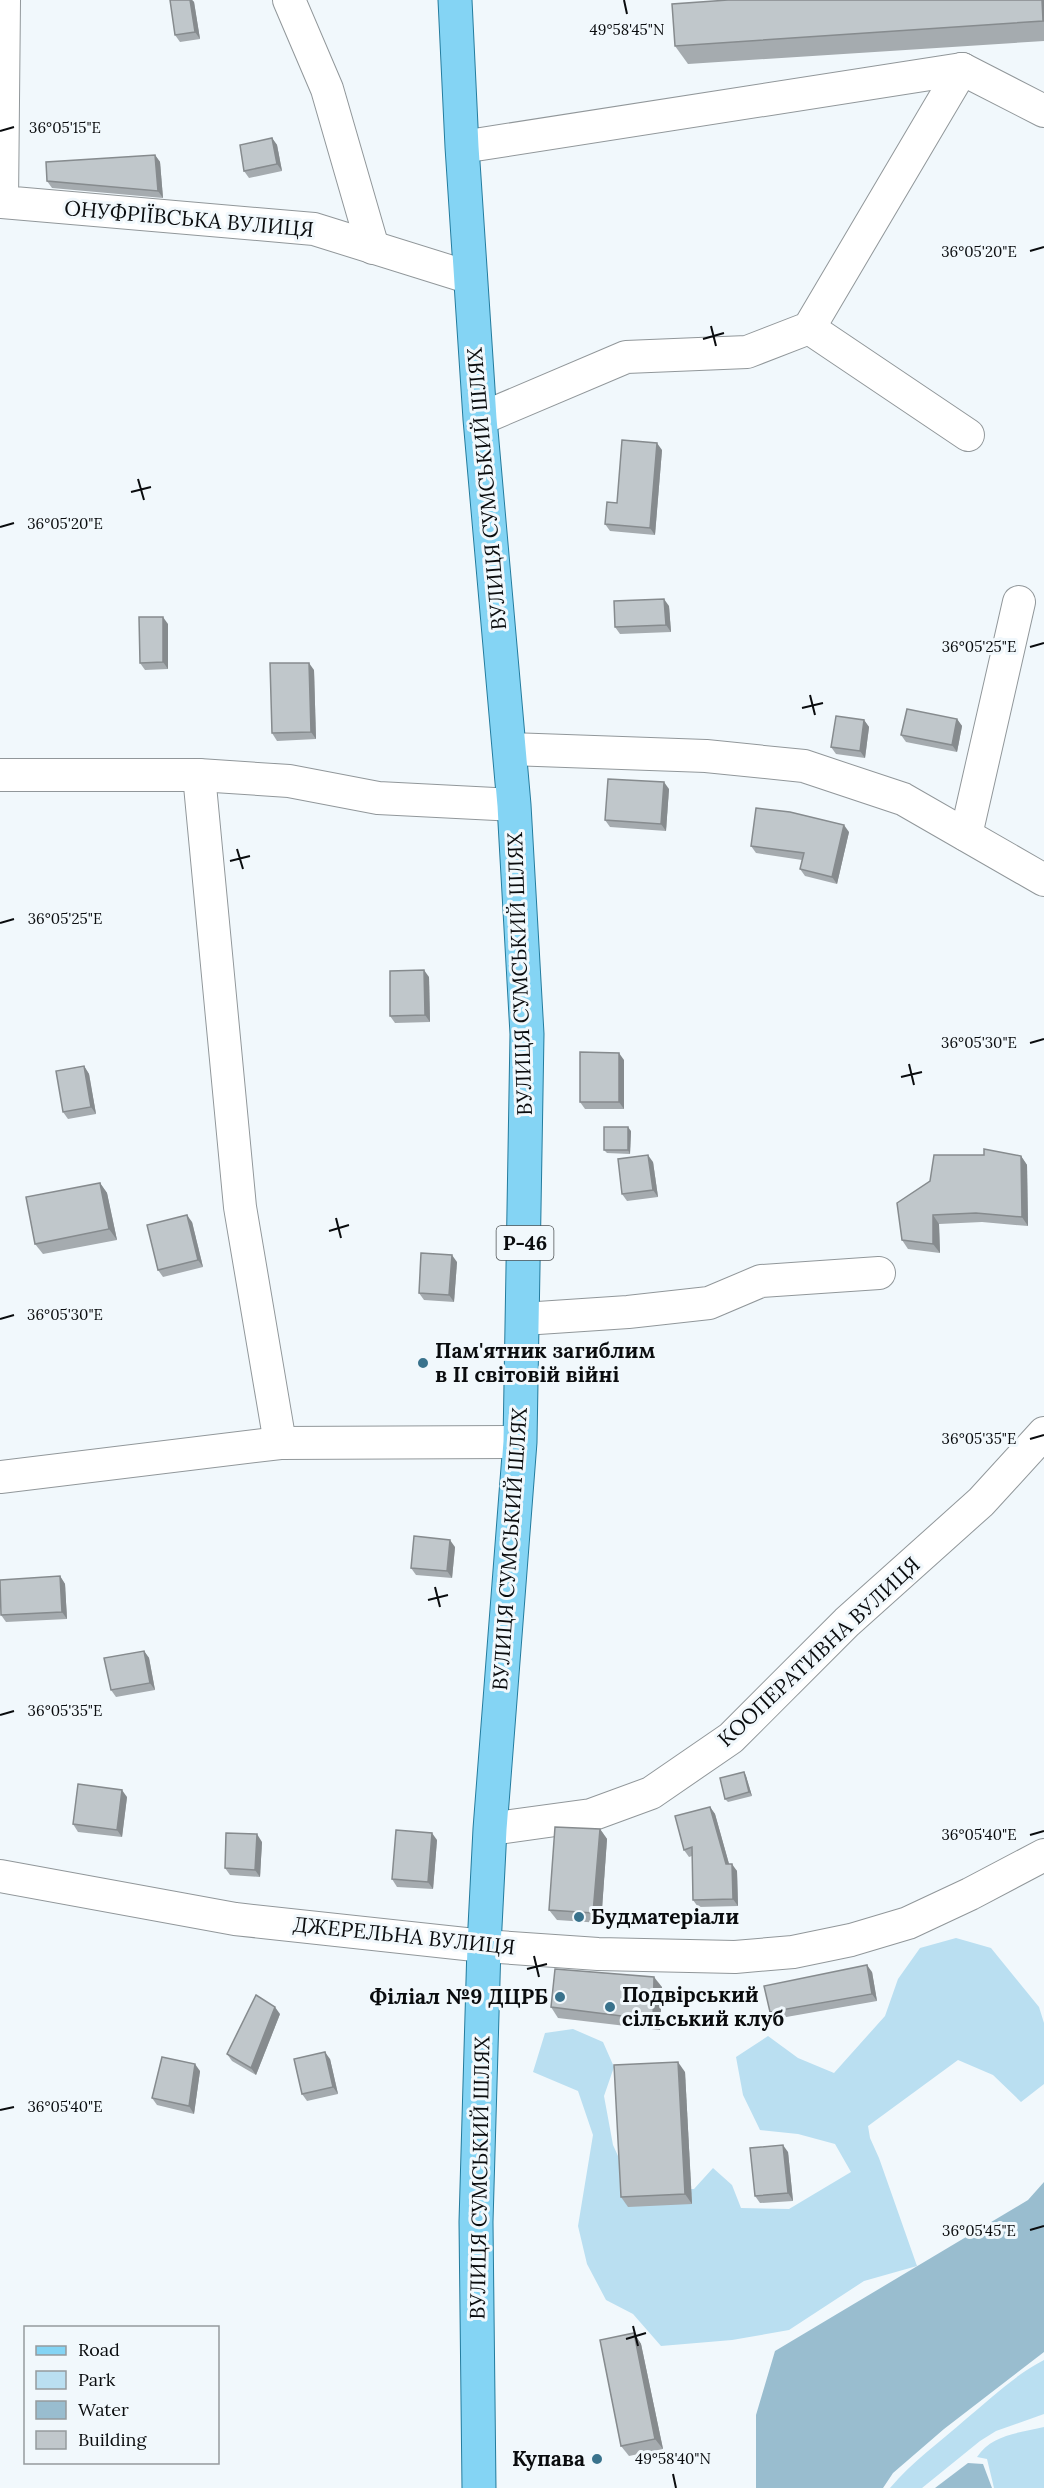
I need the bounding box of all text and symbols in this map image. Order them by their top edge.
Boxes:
text: 49°58'45"N [590,20,664,39]
text: 36°05'15"E [29,118,101,137]
street label: ОНУФРІЇВСЬКА ВУЛИЦЯ [63,194,315,243]
text: 36°05'20"E [941,242,1017,261]
street label: ВУЛИЦЯ СУМСЬКИЙ ШЛЯХ [461,346,512,631]
text: 36°05'20"E [27,514,103,533]
text: 36°05'25"E [942,637,1016,656]
street label: ВУЛИЦЯ СУМСЬКИЙ ШЛЯХ [501,831,538,1116]
text: 36°05'25"E [28,909,102,928]
text: 36°05'30"E [941,1033,1017,1052]
road number: Р-46 [496,1226,554,1260]
text: 36°05'30"E [27,1305,103,1324]
place label: Пам'ятник загиблим в II світовій війні [435,1337,655,1388]
marker: Пам'ятник загиблим в II світовій війні [416,1356,430,1370]
street label: ВУЛИЦЯ СУМСЬКИЙ ШЛЯХ [486,1406,533,1691]
text: 36°05'35"E [942,1429,1016,1448]
street label: КООПЕРАТИВНА ВУЛИЦЯ [712,1551,925,1752]
text: 36°05'35"E [28,1701,102,1720]
text: 36°05'40"E [942,1825,1017,1844]
place label: Будматеріали [591,1903,739,1930]
street label: ДЖЕРЕЛЬНА ВУЛИЦЯ [292,1910,517,1961]
marker: Будматеріали [572,1910,586,1924]
place label: Подвірський сільський клуб [622,1981,784,2032]
place label: Філіал №9 ДЦРБ [369,1983,548,2010]
marker: Філіал №9 ДЦРБ [553,1990,567,2004]
marker: Подвірський сільський клуб [603,2000,617,2014]
street label: ВУЛИЦЯ СУМСЬКИЙ ШЛЯХ [464,2036,495,2320]
text: 36°05'40"E [28,2097,103,2116]
text: 36°05'45"E [942,2221,1016,2240]
legend [24,2326,219,2464]
text: Road [78,2338,120,2361]
text: Park [78,2368,116,2391]
text: Water [78,2398,129,2421]
text: Building [78,2428,148,2451]
place label: Купава [512,2445,585,2472]
text: 49°58'40"N [635,2449,711,2468]
marker: Купава [590,2452,604,2466]

